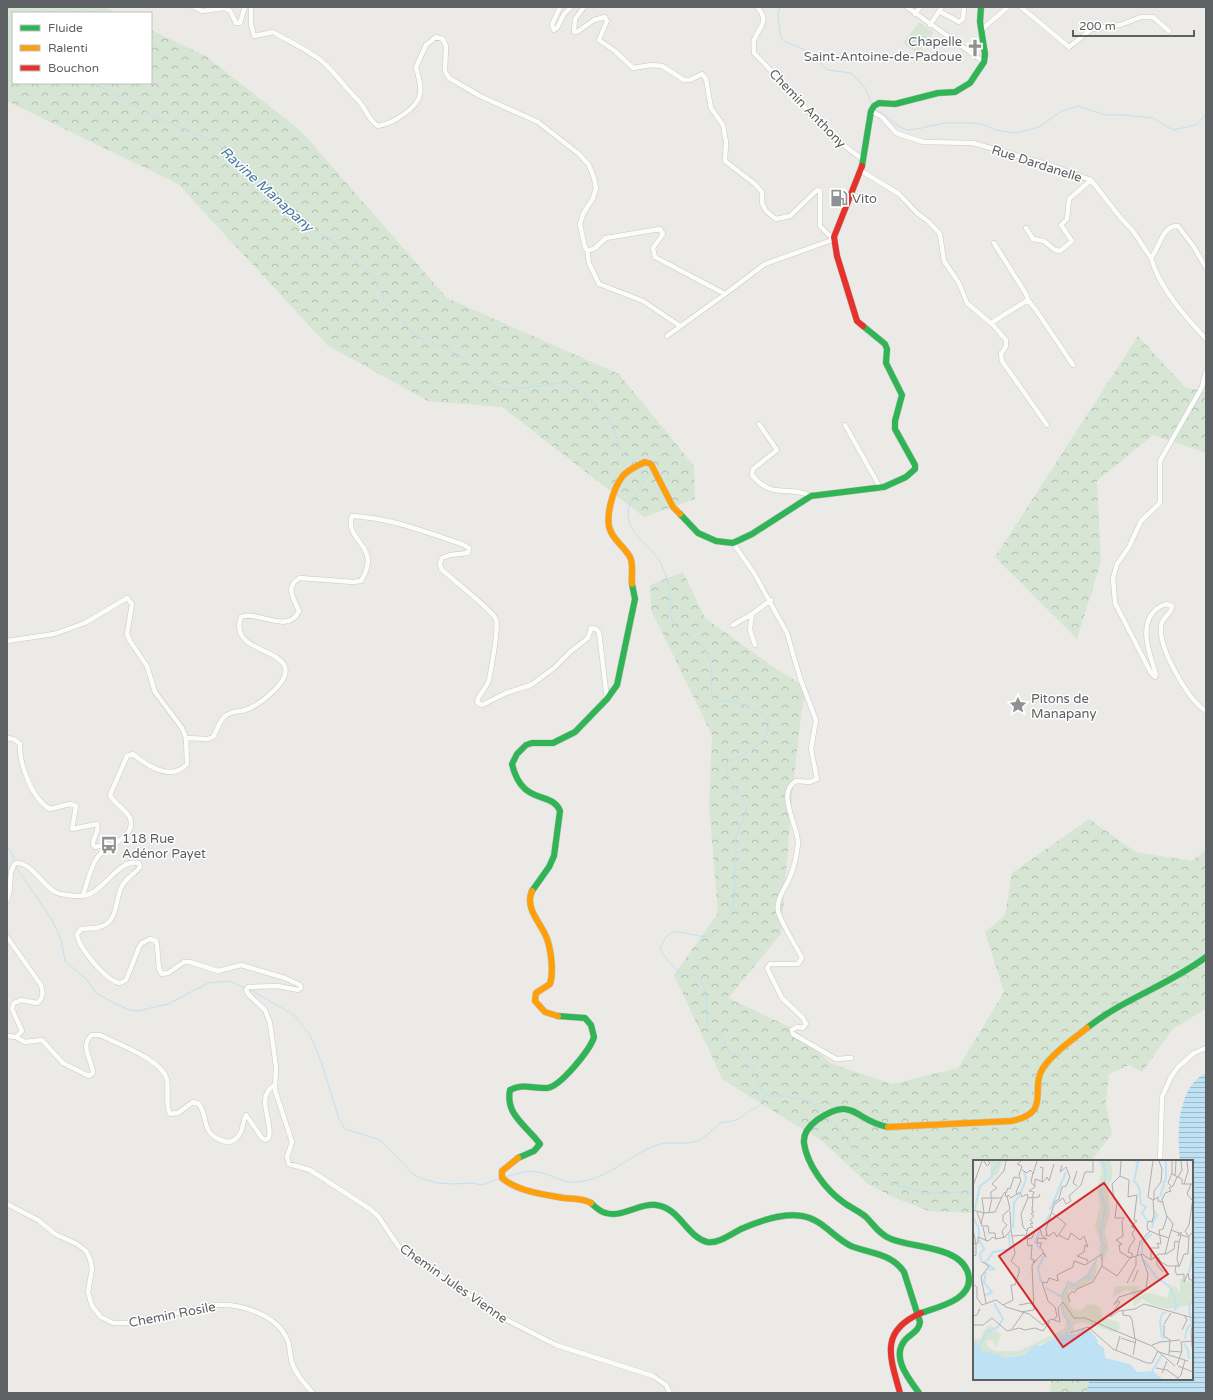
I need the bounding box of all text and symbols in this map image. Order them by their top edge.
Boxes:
legend [12,12,152,84]
scale bar [1073,12,1194,38]
text: 200 m [1079,19,1116,33]
text: Fluide [48,21,83,35]
place label: Chapelle Saint-Antoine-de-Padoue [804,34,962,65]
church icon: Chapelle Saint-Antoine-de-Padoue [965,38,985,58]
text: Ralenti [48,41,88,55]
text: Bouchon [48,61,99,75]
street label: Chemin Anthony [765,66,849,152]
street label: Rue Dardanelle [989,142,1084,186]
water label: Ravine Manapany [217,143,318,237]
fuel station icon: Vito [829,188,849,208]
place label: Vito [852,191,877,207]
place label: Pitons de Manapany [1031,691,1096,722]
place icon: Pitons de Manapany [1008,695,1028,715]
place label: 118 Rue Adénor Payet [122,831,206,862]
bus stop icon: 118 Rue Adénor Payet [99,835,119,855]
inset map [973,1160,1193,1380]
street label: Chemin Jules Vienne [397,1241,510,1327]
street label: Chemin Rosile [127,1299,217,1331]

